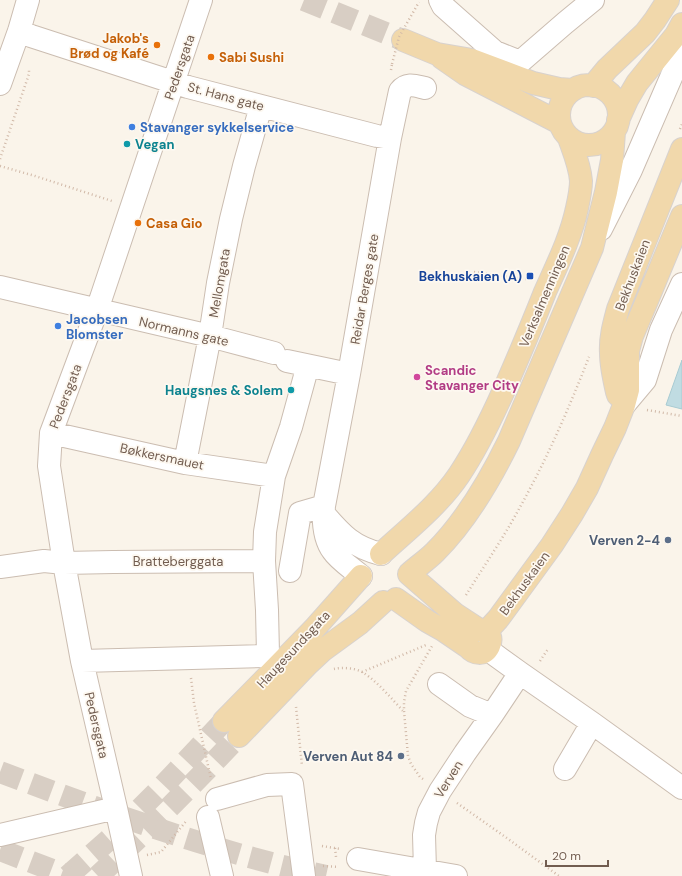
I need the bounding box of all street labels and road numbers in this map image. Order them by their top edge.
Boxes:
street label: Pedersgata [160,32,199,102]
street label: St. Hans gate [186,78,266,115]
street label: Reidar Berges gate [346,232,383,346]
street label: Bekhuskaien [611,237,654,313]
street label: Verksalmenningen [515,243,574,350]
street label: Mellomgata [205,247,234,319]
street label: Normanns gate [137,313,230,350]
street label: Pedersgata [45,362,86,431]
street label: Bøkkersmauet [118,439,205,474]
street label: Bekhuskaien [496,548,553,619]
street label: Bratteberggata [133,553,223,570]
street label: Haugesundsgata [253,607,334,692]
street label: Pedersgata [81,690,112,760]
street label: Verven [430,757,467,801]

